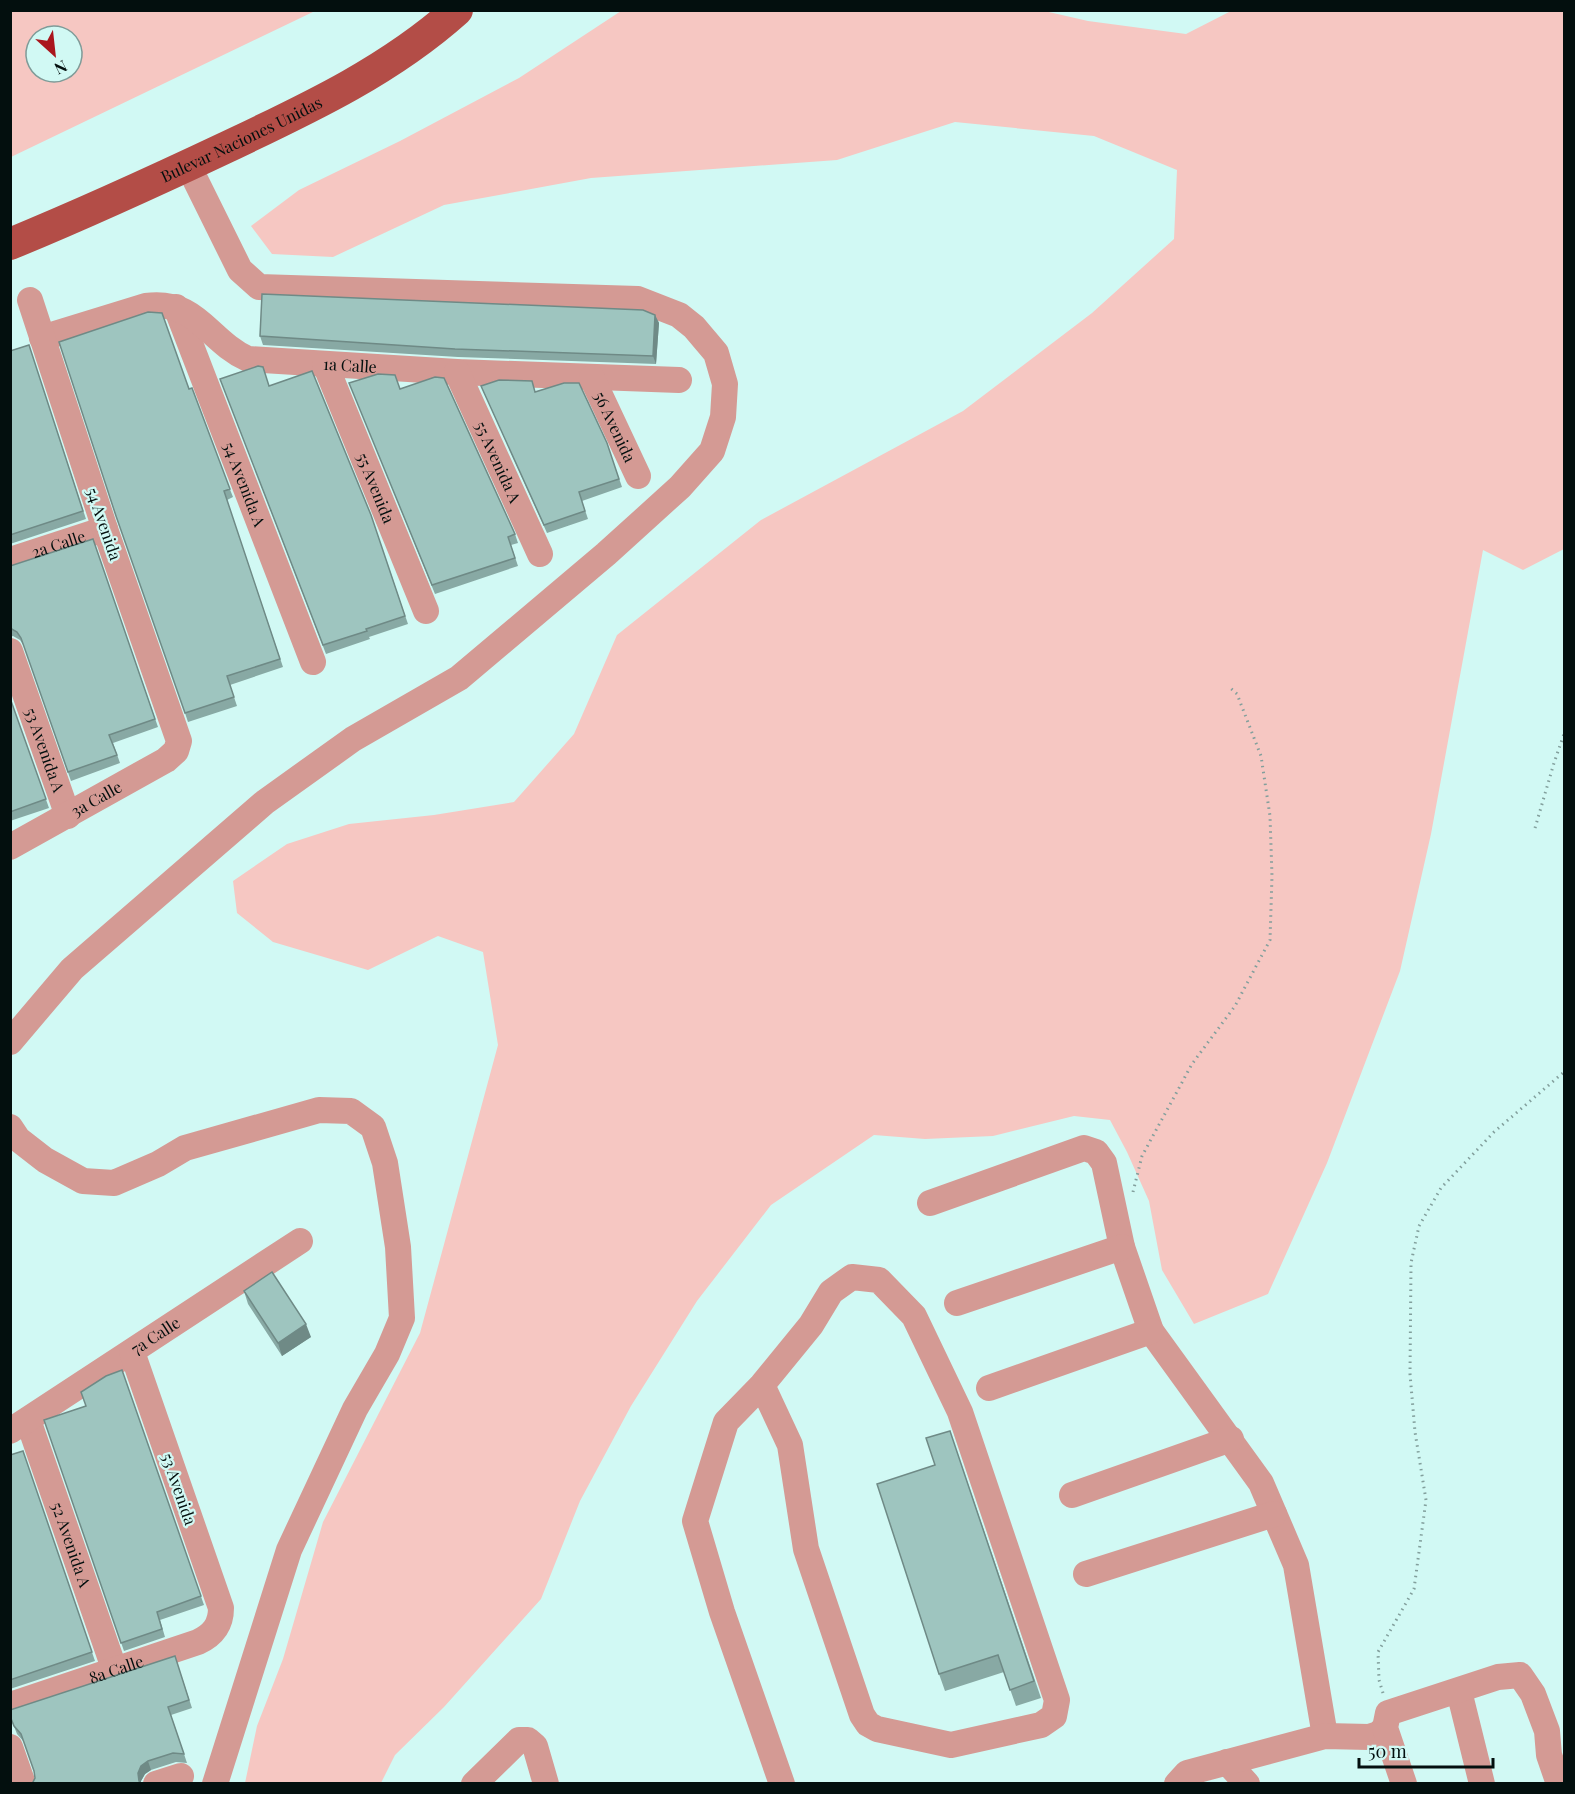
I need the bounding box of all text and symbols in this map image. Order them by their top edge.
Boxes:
north arrow [24,24,84,84]
text: N [51,56,71,80]
street label: Bulevar Naciones Unidas [157,91,326,187]
street label: 1a Calle [323,353,378,377]
street label: 56 Avenida [590,388,641,465]
street label: 55 Avenida A [471,418,527,507]
street label: 54 Avenida A [219,439,271,530]
street label: 55 Avenida [352,450,400,526]
street label: 54 Avenida [82,485,127,563]
street label: 2a Calle [29,525,88,562]
street label: 53 Avenida A [21,705,70,796]
street label: 3a Calle [67,776,125,821]
street label: 7a Calle [127,1312,184,1359]
street label: 53 Avenida [157,1450,202,1528]
street label: 52 Avenida A [47,1499,96,1591]
street label: 8a Calle [86,1650,146,1688]
scale bar [1359,1731,1492,1769]
text: 50 m [1368,1739,1407,1763]

